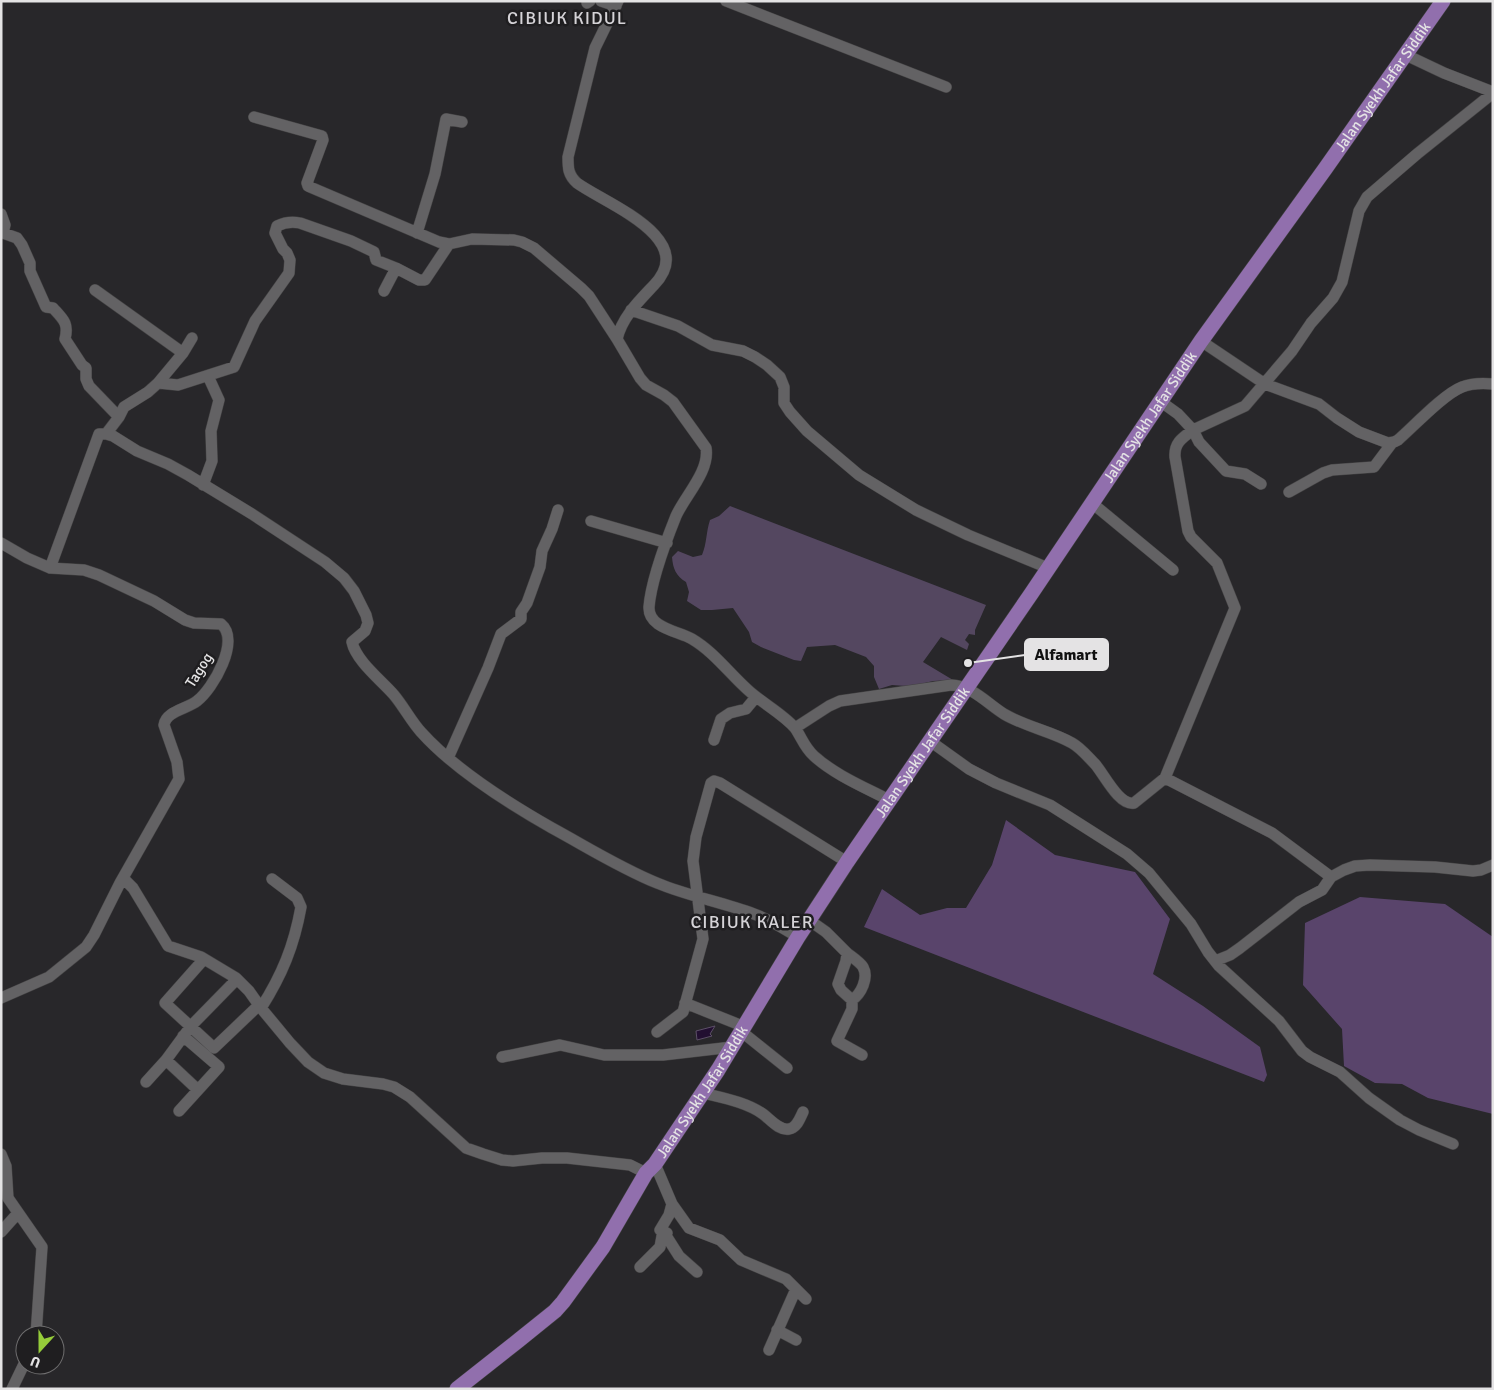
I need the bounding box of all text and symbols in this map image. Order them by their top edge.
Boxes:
district label: CIBIUK KIDUL [507,7,627,29]
street label: Jalan Syekh Jafar Siddik [1331,18,1435,155]
street label: Jalan Syekh Jafar Siddik [1100,347,1201,486]
callout: Alfamart [1025,639,1108,670]
text: Alfamart [1035,645,1097,665]
street label: Tagog [181,649,217,691]
street label: Jalan Syekh Jafar Siddik [871,683,974,821]
district label: CIBIUK KALER [691,911,814,933]
street label: Jalan Syekh Jafar Siddik [653,1022,752,1161]
north arrow [15,1325,65,1375]
text: U [28,1352,43,1371]

